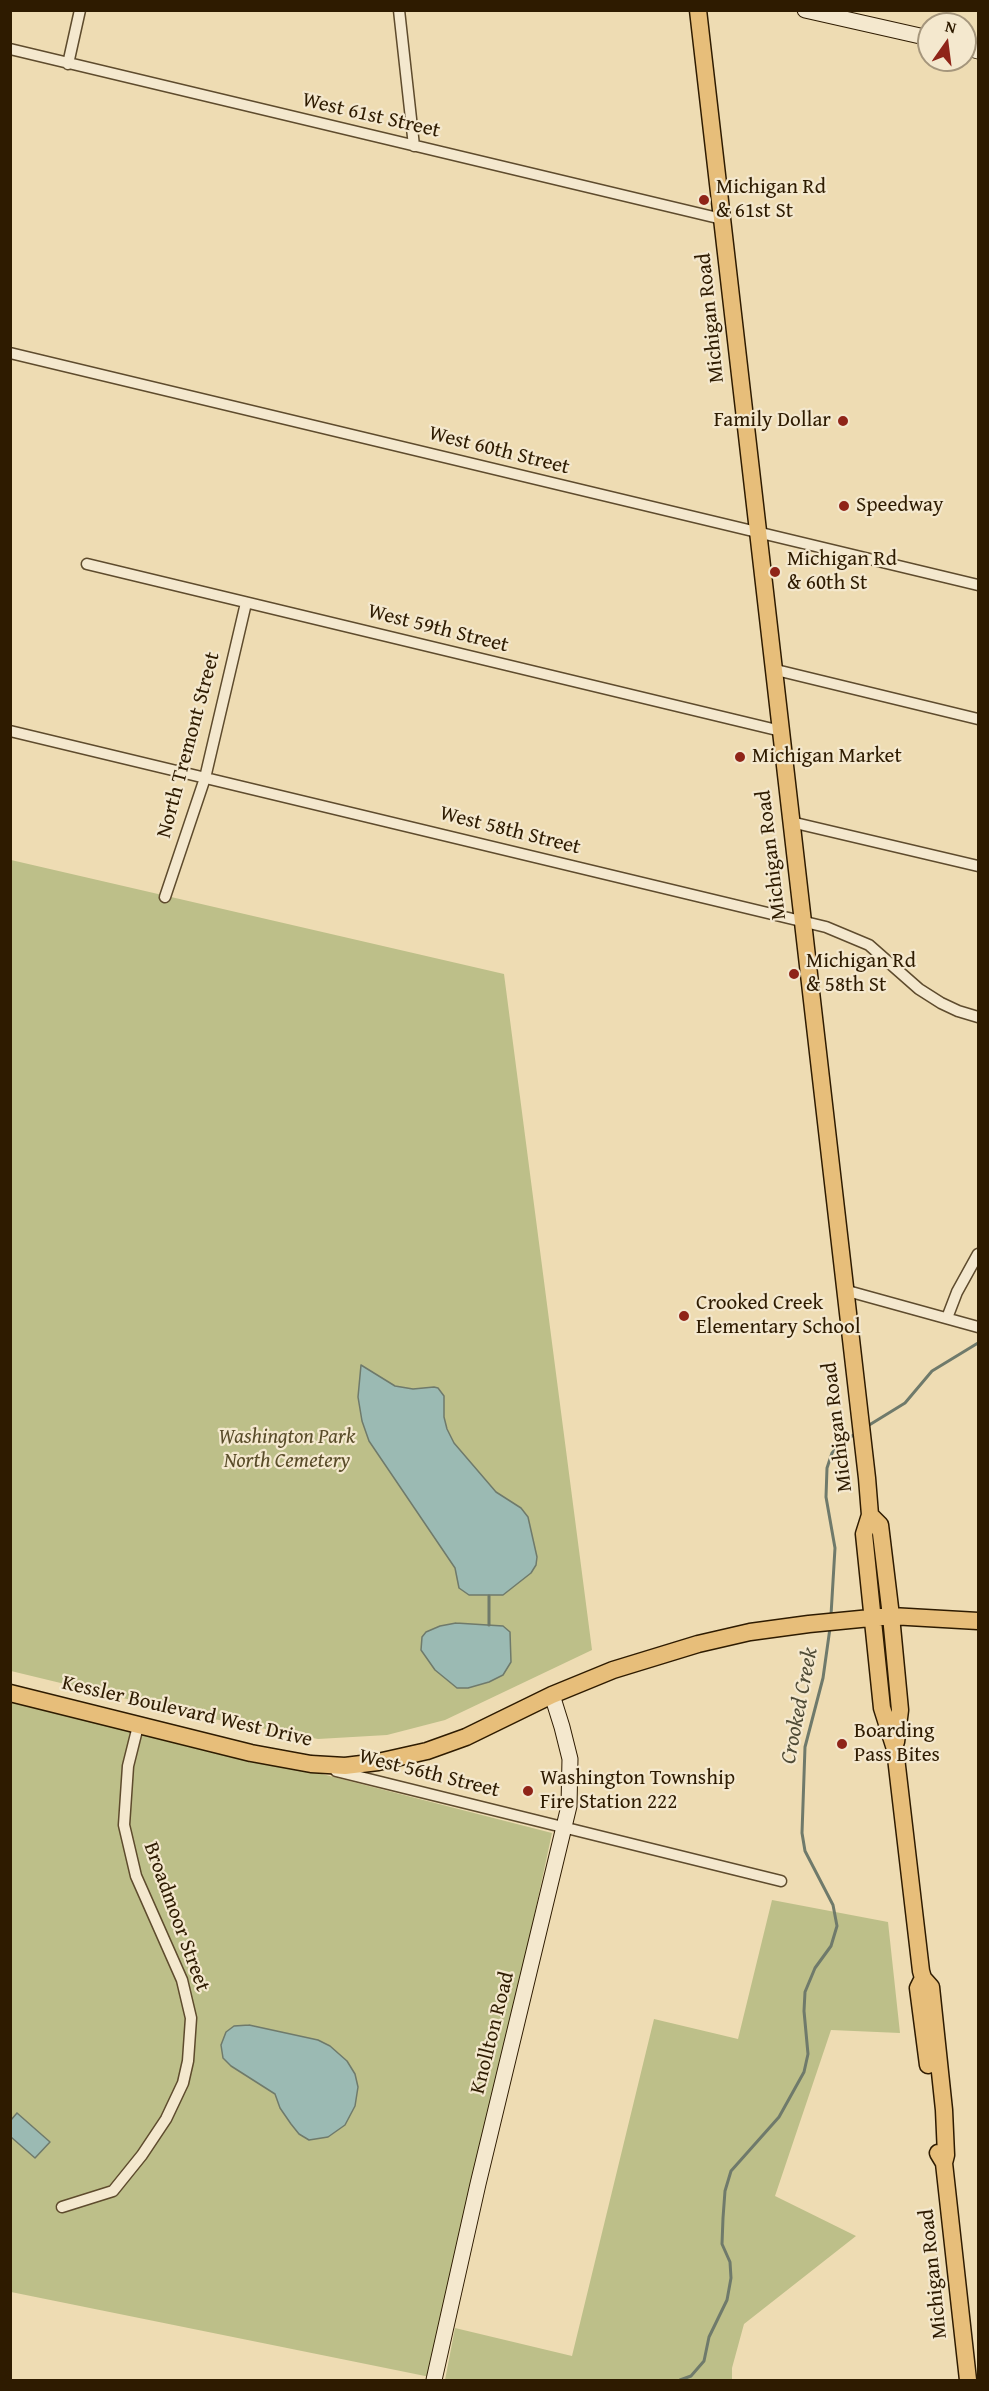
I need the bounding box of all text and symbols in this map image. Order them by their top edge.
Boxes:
north arrow [917,12,977,72]
text: N [943,14,959,39]
street label: West 61st Street [299,88,443,144]
place label: Michigan Rd & 61st St [716,175,826,225]
marker: Michigan Rd & 61st St [697,193,711,207]
street label: Michigan Road [692,252,730,384]
place label: Family Dollar [714,408,831,434]
marker: Family Dollar [836,414,850,428]
street label: West 60th Street [426,421,572,481]
place label: Speedway [856,493,943,519]
marker: Speedway [837,499,851,513]
place label: Michigan Rd & 60th St [787,547,897,597]
marker: Michigan Rd & 60th St [768,565,782,579]
street label: West 59th Street [365,599,511,659]
street label: North Tremont Street [152,649,226,841]
place label: Michigan Market [752,744,902,770]
marker: Michigan Market [733,750,747,764]
street label: Michigan Road [752,789,792,921]
street label: West 58th Street [437,801,583,861]
place label: Michigan Rd & 58th St [806,949,916,999]
marker: Michigan Rd & 58th St [787,967,801,981]
place label: Crooked Creek Elementary School [696,1291,861,1341]
marker: Crooked Creek Elementary School [677,1309,691,1323]
street label: Michigan Road [818,1361,858,1493]
park label: Washington Park North Cemetery [219,1425,355,1475]
water label: Crooked Creek [776,1646,824,1766]
street label: Kessler Boulevard West Drive [59,1671,315,1753]
place label: Boarding Pass Bites [854,1719,940,1769]
marker: Boarding Pass Bites [835,1737,849,1751]
street label: West 56th Street [356,1744,502,1804]
place label: Washington Township Fire Station 222 [540,1766,735,1816]
marker: Washington Township Fire Station 222 [521,1784,535,1798]
street label: Broadmoor Street [137,1839,215,1995]
street label: Knollton Road [466,1969,520,2097]
street label: Michigan Road [915,2208,953,2340]

